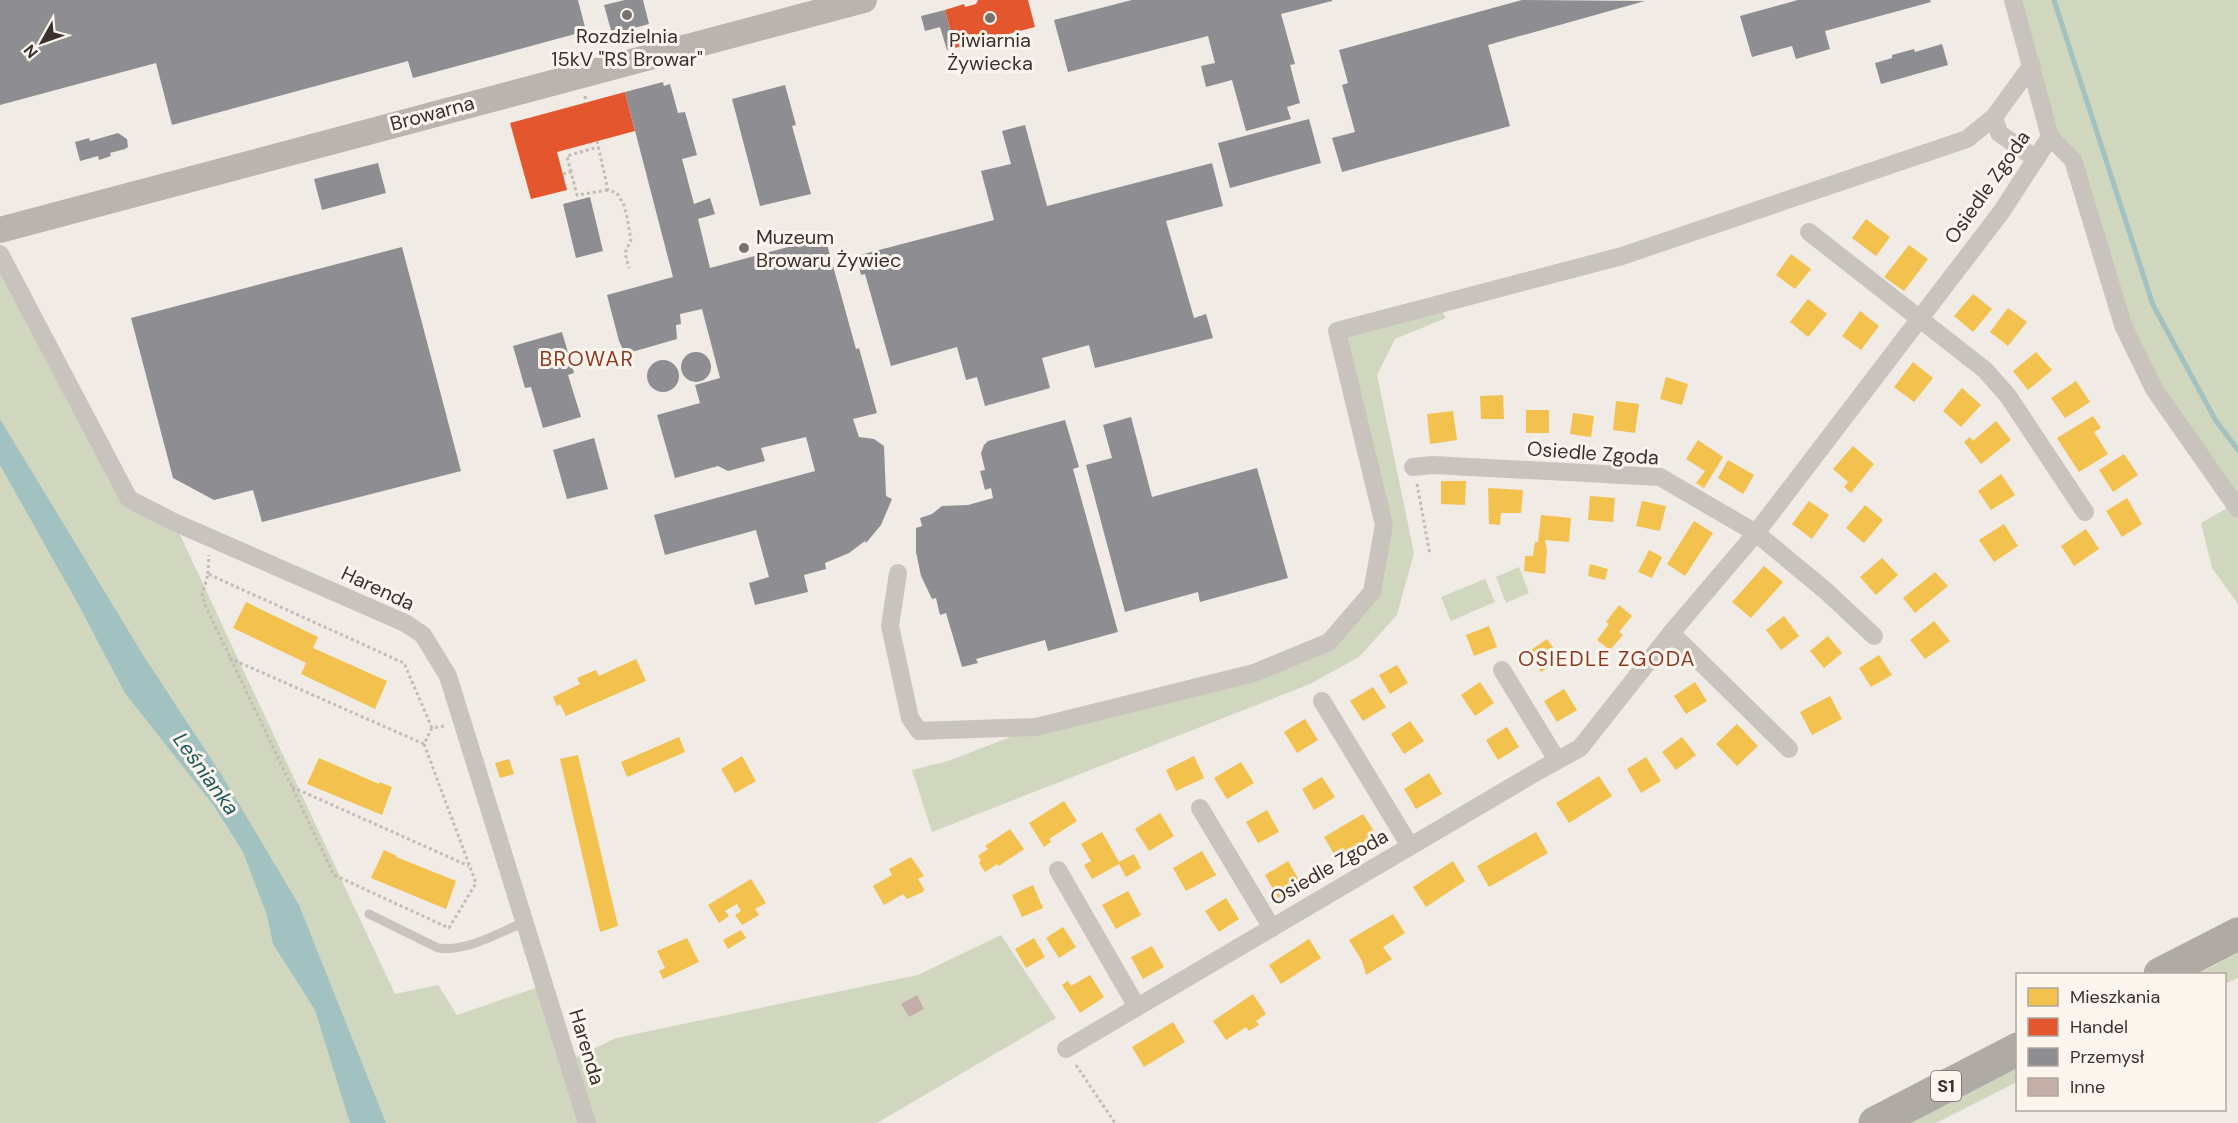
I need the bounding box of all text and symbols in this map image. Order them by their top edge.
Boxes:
marker: Rozdzielnia 15kV "RS Browar" [620,8,634,22]
marker: Piwiarnia Żywiecka [983,11,997,25]
north arrow [12,12,72,72]
place label: Rozdzielnia 15kV "RS Browar" [551,23,703,72]
place label: Piwiarnia Żywiecka [947,27,1033,76]
text: N [19,40,43,63]
street label: Browarna [387,89,477,137]
street label: Osiedle Zgoda [1938,125,2036,249]
place label: Muzeum Browaru Żywiec [756,224,901,273]
marker: Muzeum Browaru Żywiec [737,241,751,255]
district label: BROWAR [539,345,635,373]
street label: Osiedle Zgoda [1526,435,1660,471]
street label: Harenda [337,560,419,616]
district label: OSIEDLE ZGODA [1518,645,1696,673]
water label: Leśnianka [166,727,246,821]
street label: Osiedle Zgoda [1265,823,1393,911]
legend [2016,973,2226,1111]
text: Mieszkania [2070,985,2160,1009]
street label: Harenda [563,1006,611,1088]
text: Handel [2070,1015,2128,1039]
text: Przemysł [2070,1045,2145,1069]
road number: S1 [1931,1071,1961,1101]
text: Inne [2070,1075,2105,1099]

